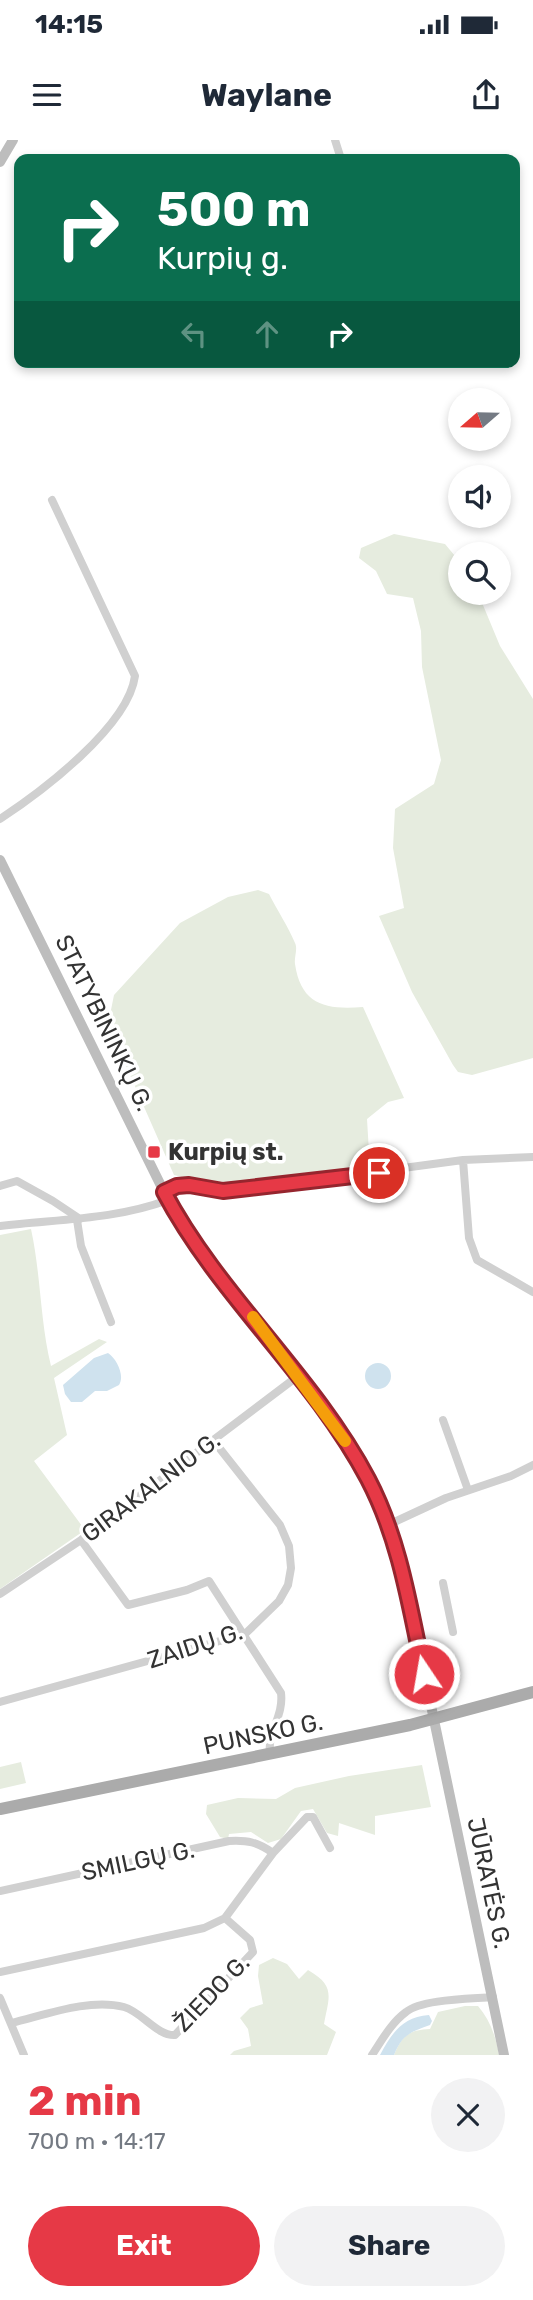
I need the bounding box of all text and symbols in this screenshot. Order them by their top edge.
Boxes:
text: 14:15 [35,9,103,40]
icon: menu [28,76,66,114]
text: Waylane [201,76,332,114]
icon: share [467,76,505,114]
text: 500 m [157,180,311,238]
icon: right [42,182,133,273]
text: Kurpių g. [157,239,288,277]
icon: left [175,315,213,353]
icon: ahead [248,315,286,353]
icon: right [321,315,359,353]
north arrow [448,388,511,452]
map controls [448,388,511,605]
button: sound [448,465,511,528]
button: search [448,542,511,605]
street label: STATYBININKŲ G. [49,930,159,1116]
place label: Kurpių st. [168,1138,283,1166]
pin [349,1143,409,1203]
marker: Kurpių st. [146,1144,162,1160]
icon: arrive [360,1154,398,1192]
street label: GIRAKALNIO G. [76,1426,226,1548]
street label: ZAIDŲ G. [144,1617,246,1675]
position arrow [387,1637,461,1711]
street label: PUNSKO G. [201,1708,325,1760]
street label: JŪRATĖS G. [461,1815,517,1951]
street label: SMILGŲ G. [79,1835,197,1887]
street label: ŽIEDO G. [169,1949,255,2037]
text: 2 min [28,2076,142,2126]
button: close [431,2078,505,2152]
text: 700 m · 14:17 [28,2127,166,2155]
button: Exit [28,2206,260,2286]
button: Share [274,2206,505,2286]

